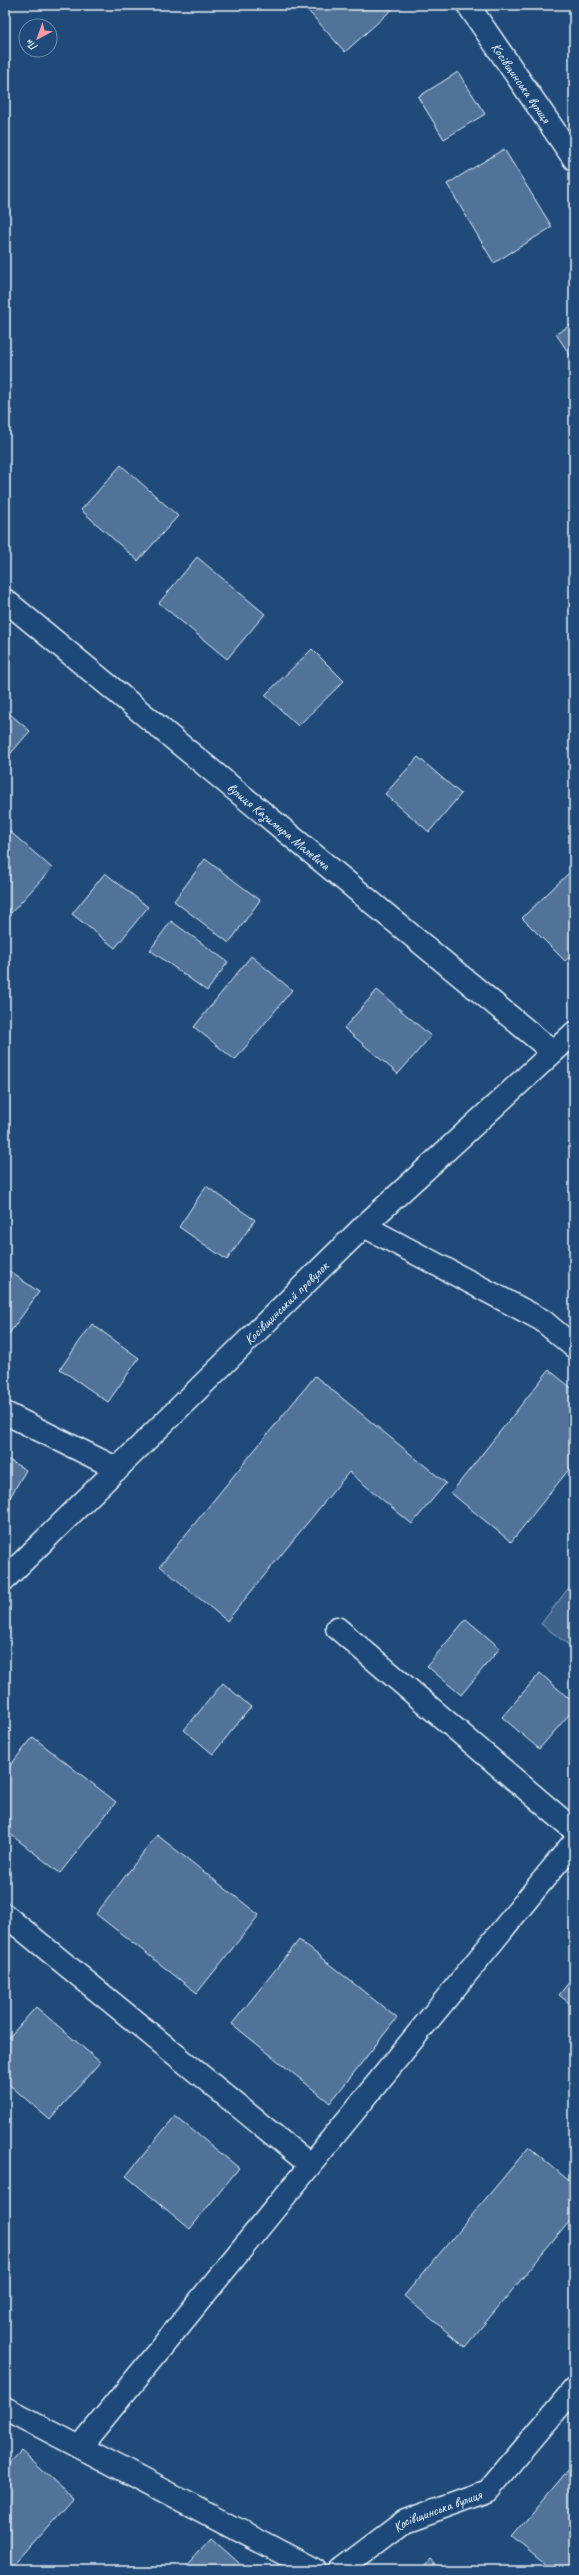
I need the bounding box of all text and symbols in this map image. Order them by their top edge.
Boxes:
north arrow [18,18,58,58]
text: Пн [22,36,40,55]
street label: Косівщинська вулиця [488,39,556,127]
street label: вулиця Казимира Малевича [224,779,335,874]
street label: Косівщинський провулок [240,1256,333,1348]
street label: Косівщинська вулиця [389,2485,485,2536]

